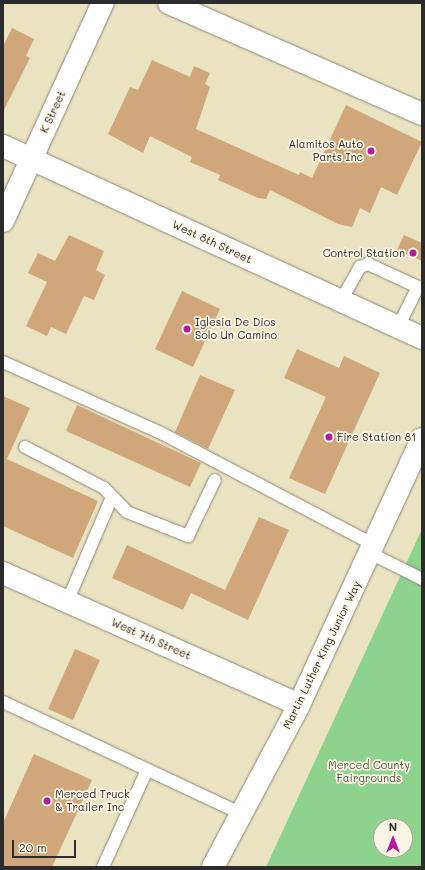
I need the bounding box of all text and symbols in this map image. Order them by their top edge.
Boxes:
street label: K Street [37,89,69,135]
place label: Alamitos Auto Parts Inc [288,138,363,164]
marker: Alamitos Auto Parts Inc [366,146,376,156]
street label: West 8th Street [170,218,254,266]
place label: Control Station [323,246,405,260]
marker: Control Station [408,248,418,258]
place label: Iglesia De Dios Solo Un Camino [195,316,277,342]
marker: Iglesia De Dios Solo Un Camino [182,324,192,334]
place label: Fire Station 81 [337,430,416,444]
marker: Fire Station 81 [324,432,334,442]
street label: Martin Luther King Junior Way [280,579,364,731]
street label: West 7th Street [109,616,193,662]
park label: Merced County Fairgrounds [328,759,410,785]
place label: Merced Truck & Trailer Inc [55,788,130,814]
marker: Merced Truck & Trailer Inc [42,796,52,806]
north arrow [373,818,413,858]
text: N [389,819,397,834]
scale bar [14,832,78,858]
text: 20 m [19,839,47,855]

